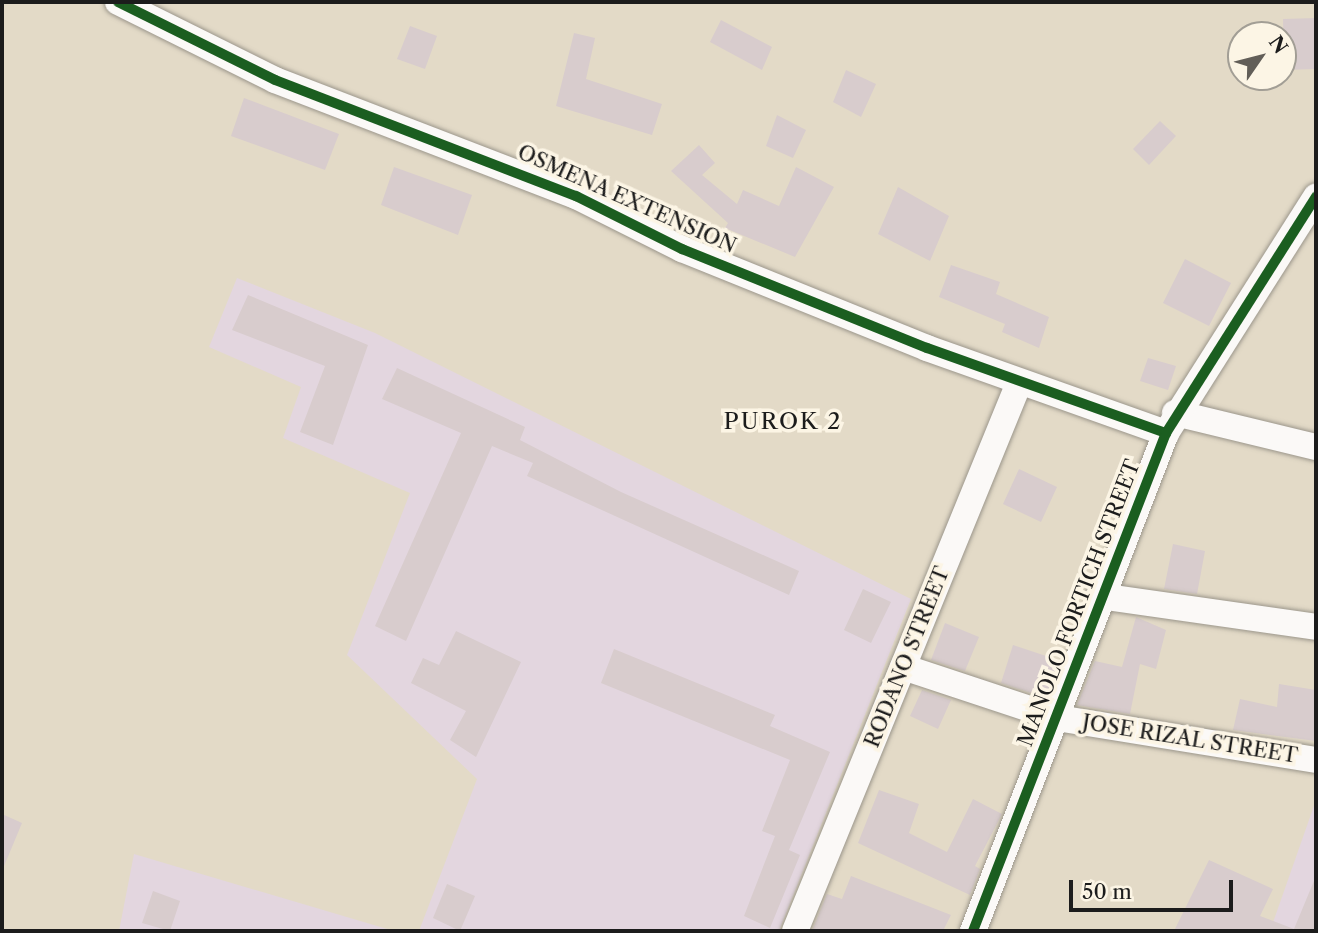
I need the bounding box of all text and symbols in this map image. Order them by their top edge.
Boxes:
north arrow [1227,21,1297,91]
text: N [1264,31,1292,58]
street label: OSMENA EXTENSION [513,139,741,259]
district label: PUROK 2 [724,407,842,435]
street label: MANOLO FORTICH STREET [1013,456,1145,750]
street label: RODANO STREET [859,563,955,751]
street label: JOSE RIZAL STREET [1080,709,1300,769]
scale bar [1073,866,1238,910]
text: 50 m [1082,879,1132,904]

